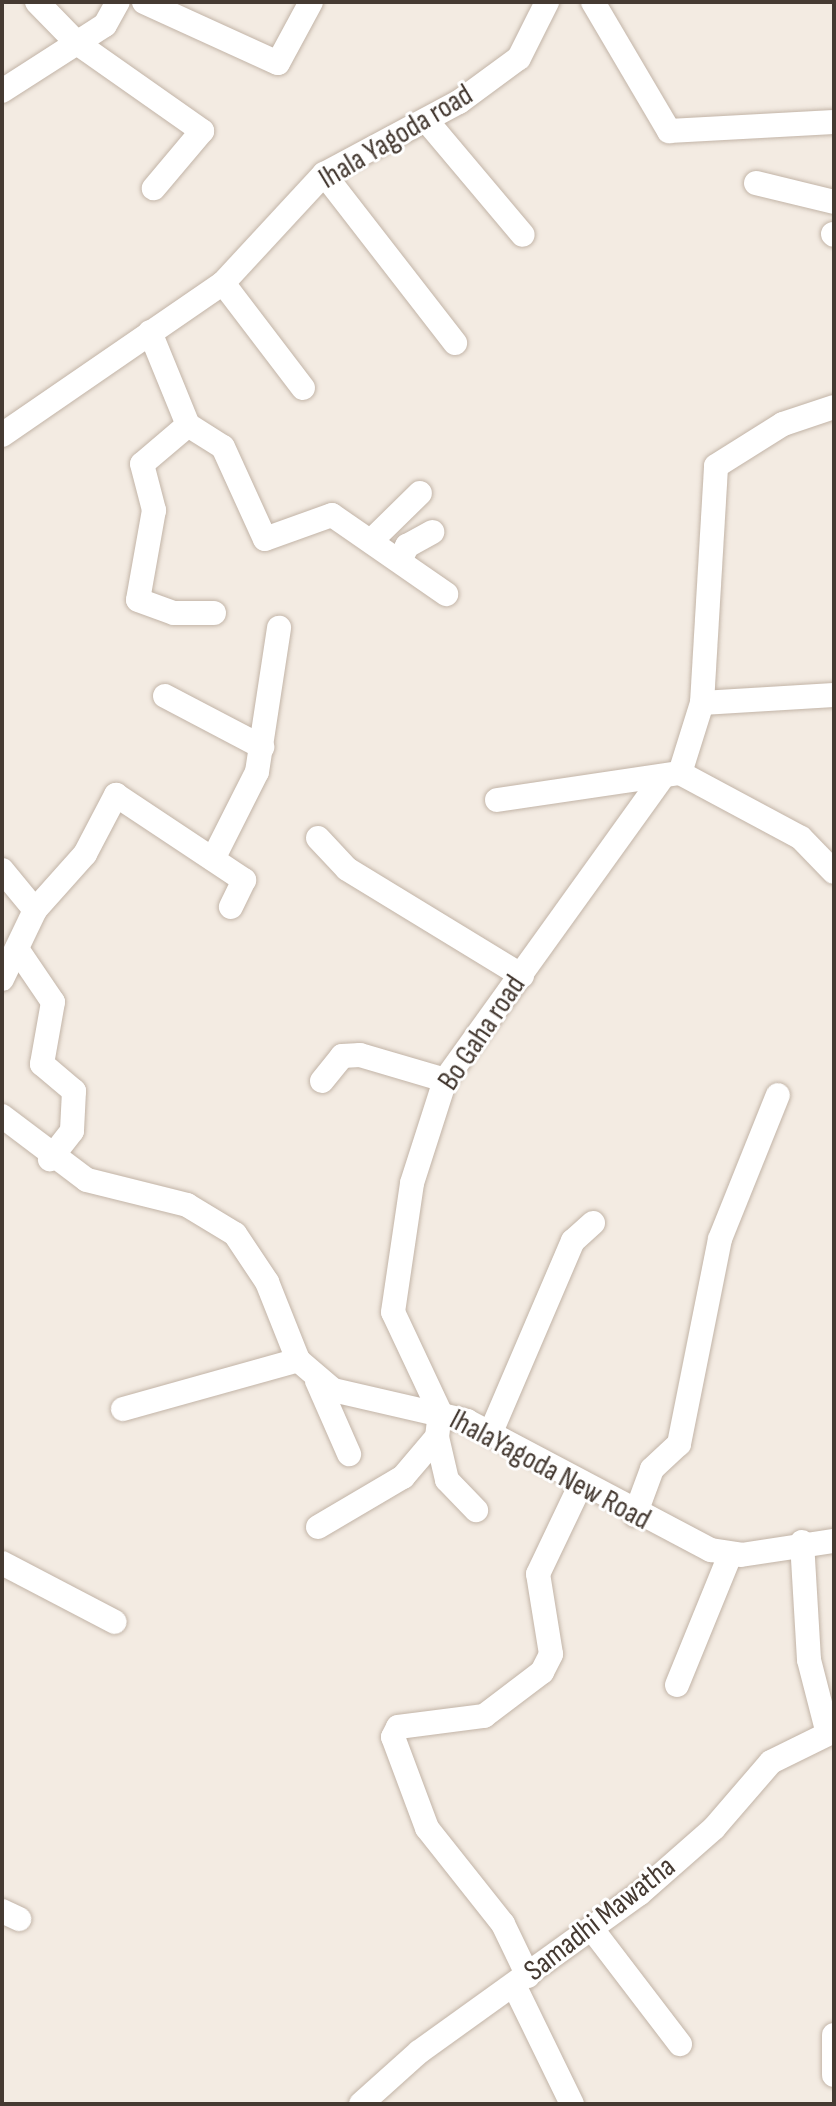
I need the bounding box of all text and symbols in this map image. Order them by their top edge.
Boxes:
street label: Ihala Yagoda road [313,77,479,197]
street label: Bo Gaha road [431,969,533,1097]
street label: IhalaYagoda New Road [443,1402,657,1538]
street label: Samadhi Mawatha [517,1849,683,1989]

